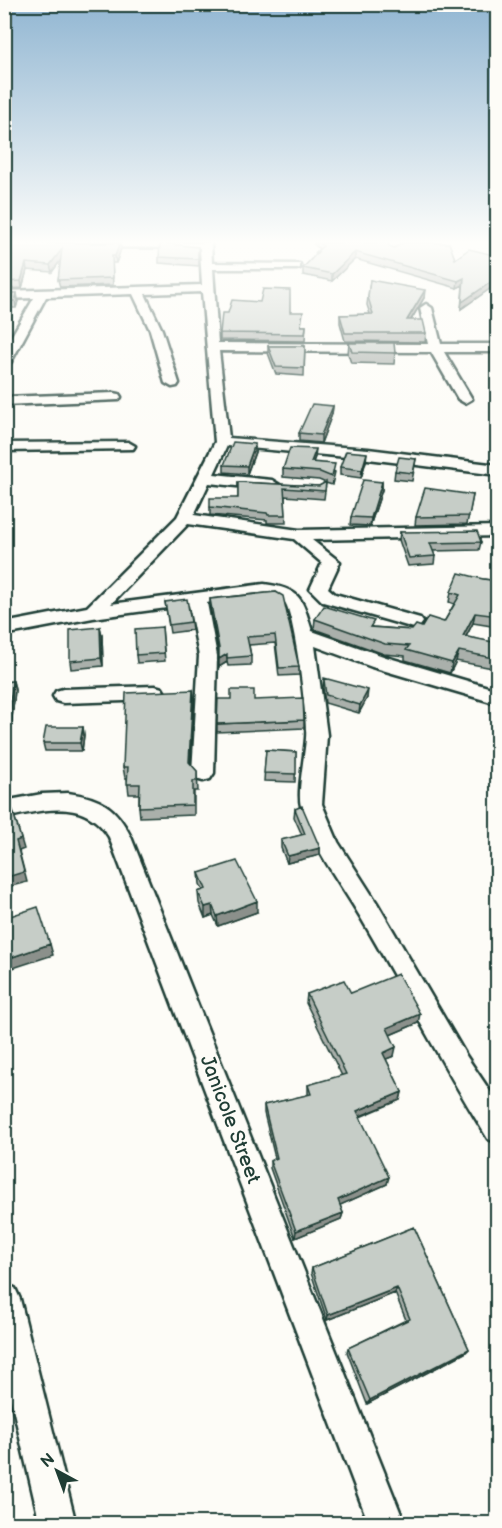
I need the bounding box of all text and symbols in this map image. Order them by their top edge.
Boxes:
street label: Janicole Street [195,1052,266,1187]
north arrow [27,1441,87,1501]
text: N [37,1450,59,1472]

